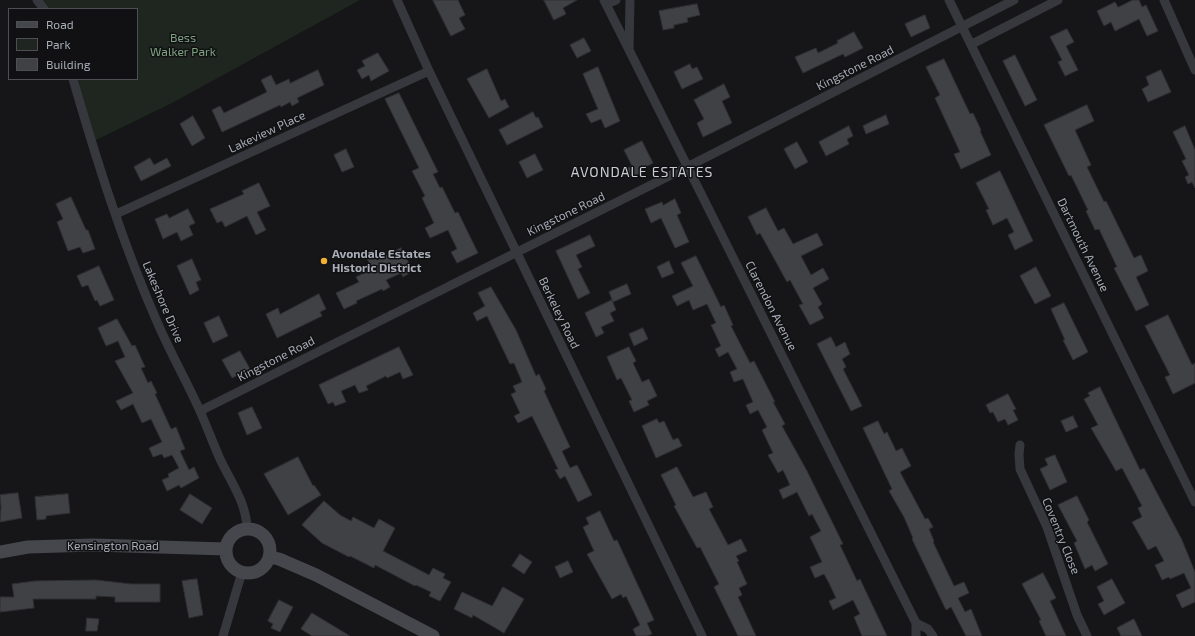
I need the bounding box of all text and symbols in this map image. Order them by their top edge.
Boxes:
legend [8,8,138,80]
text: Road [46,17,74,31]
park label: Bess Walker Park [150,31,216,59]
text: Park [46,37,71,51]
street label: Kingstone Road [814,42,896,94]
text: Building [46,57,90,71]
street label: Lakeview Place [226,108,308,156]
district label: AVONDALE ESTATES [571,164,713,180]
street label: Kingstone Road [525,189,607,239]
street label: Dartmouth Avenue [1054,196,1112,294]
place label: Avondale Estates Historic District [332,247,431,275]
marker: Avondale Estates Historic District [319,256,329,266]
street label: Lakeshore Drive [139,259,187,345]
street label: Clarendon Avenue [742,259,800,353]
street label: Berkeley Road [535,275,583,351]
street label: Kingstone Road [235,333,317,385]
street label: Coventry Close [1039,496,1083,576]
street label: Kensington Road [67,539,159,553]

